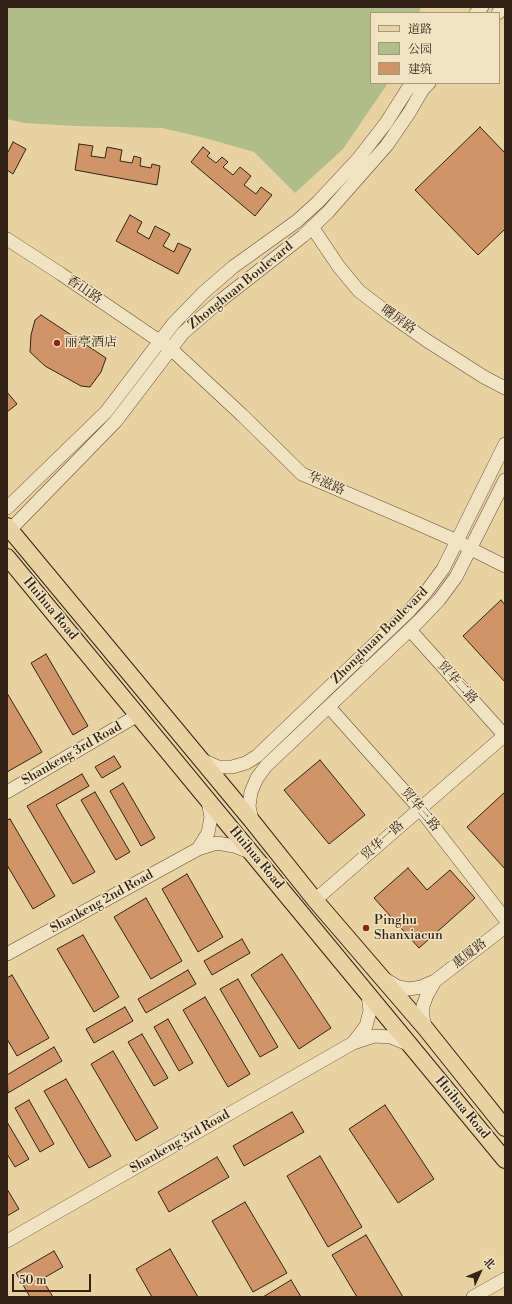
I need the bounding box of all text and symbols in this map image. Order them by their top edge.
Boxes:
legend [370,12,500,84]
text: 道路 [408,22,432,37]
text: 公园 [408,42,432,57]
text: 建筑 [408,62,432,77]
street label: Zhonghuan Boulevard [185,239,297,333]
street label: 香山路 [63,273,105,307]
street label: 曙屏路 [378,302,418,338]
place label: 丽亭酒店 [65,335,117,351]
marker: 丽亭酒店 [52,338,62,348]
street label: 华滋路 [305,469,347,499]
street label: Huihua Road [19,575,81,643]
street label: Zhonghuan Boulevard [328,584,432,688]
street label: 贸华二路 [434,658,480,708]
street label: Shankeng 3rd Road [19,719,125,789]
street label: 贸华三路 [397,785,443,835]
street label: 贸华一路 [358,818,408,864]
street label: Huihua Road [225,824,287,892]
street label: Shankeng 2nd Road [48,867,156,937]
place label: Pinghu Shanxiacun [374,913,443,944]
marker: Pinghu Shanxiacun [361,923,371,933]
street label: 惠厦路 [450,936,490,972]
street label: Huihua Road [431,1074,493,1142]
street label: Shankeng 3rd Road [127,1107,233,1177]
north arrow [460,1252,500,1292]
text: 北 [480,1255,497,1272]
scale bar [14,1266,93,1292]
text: 50 m [19,1273,47,1288]

